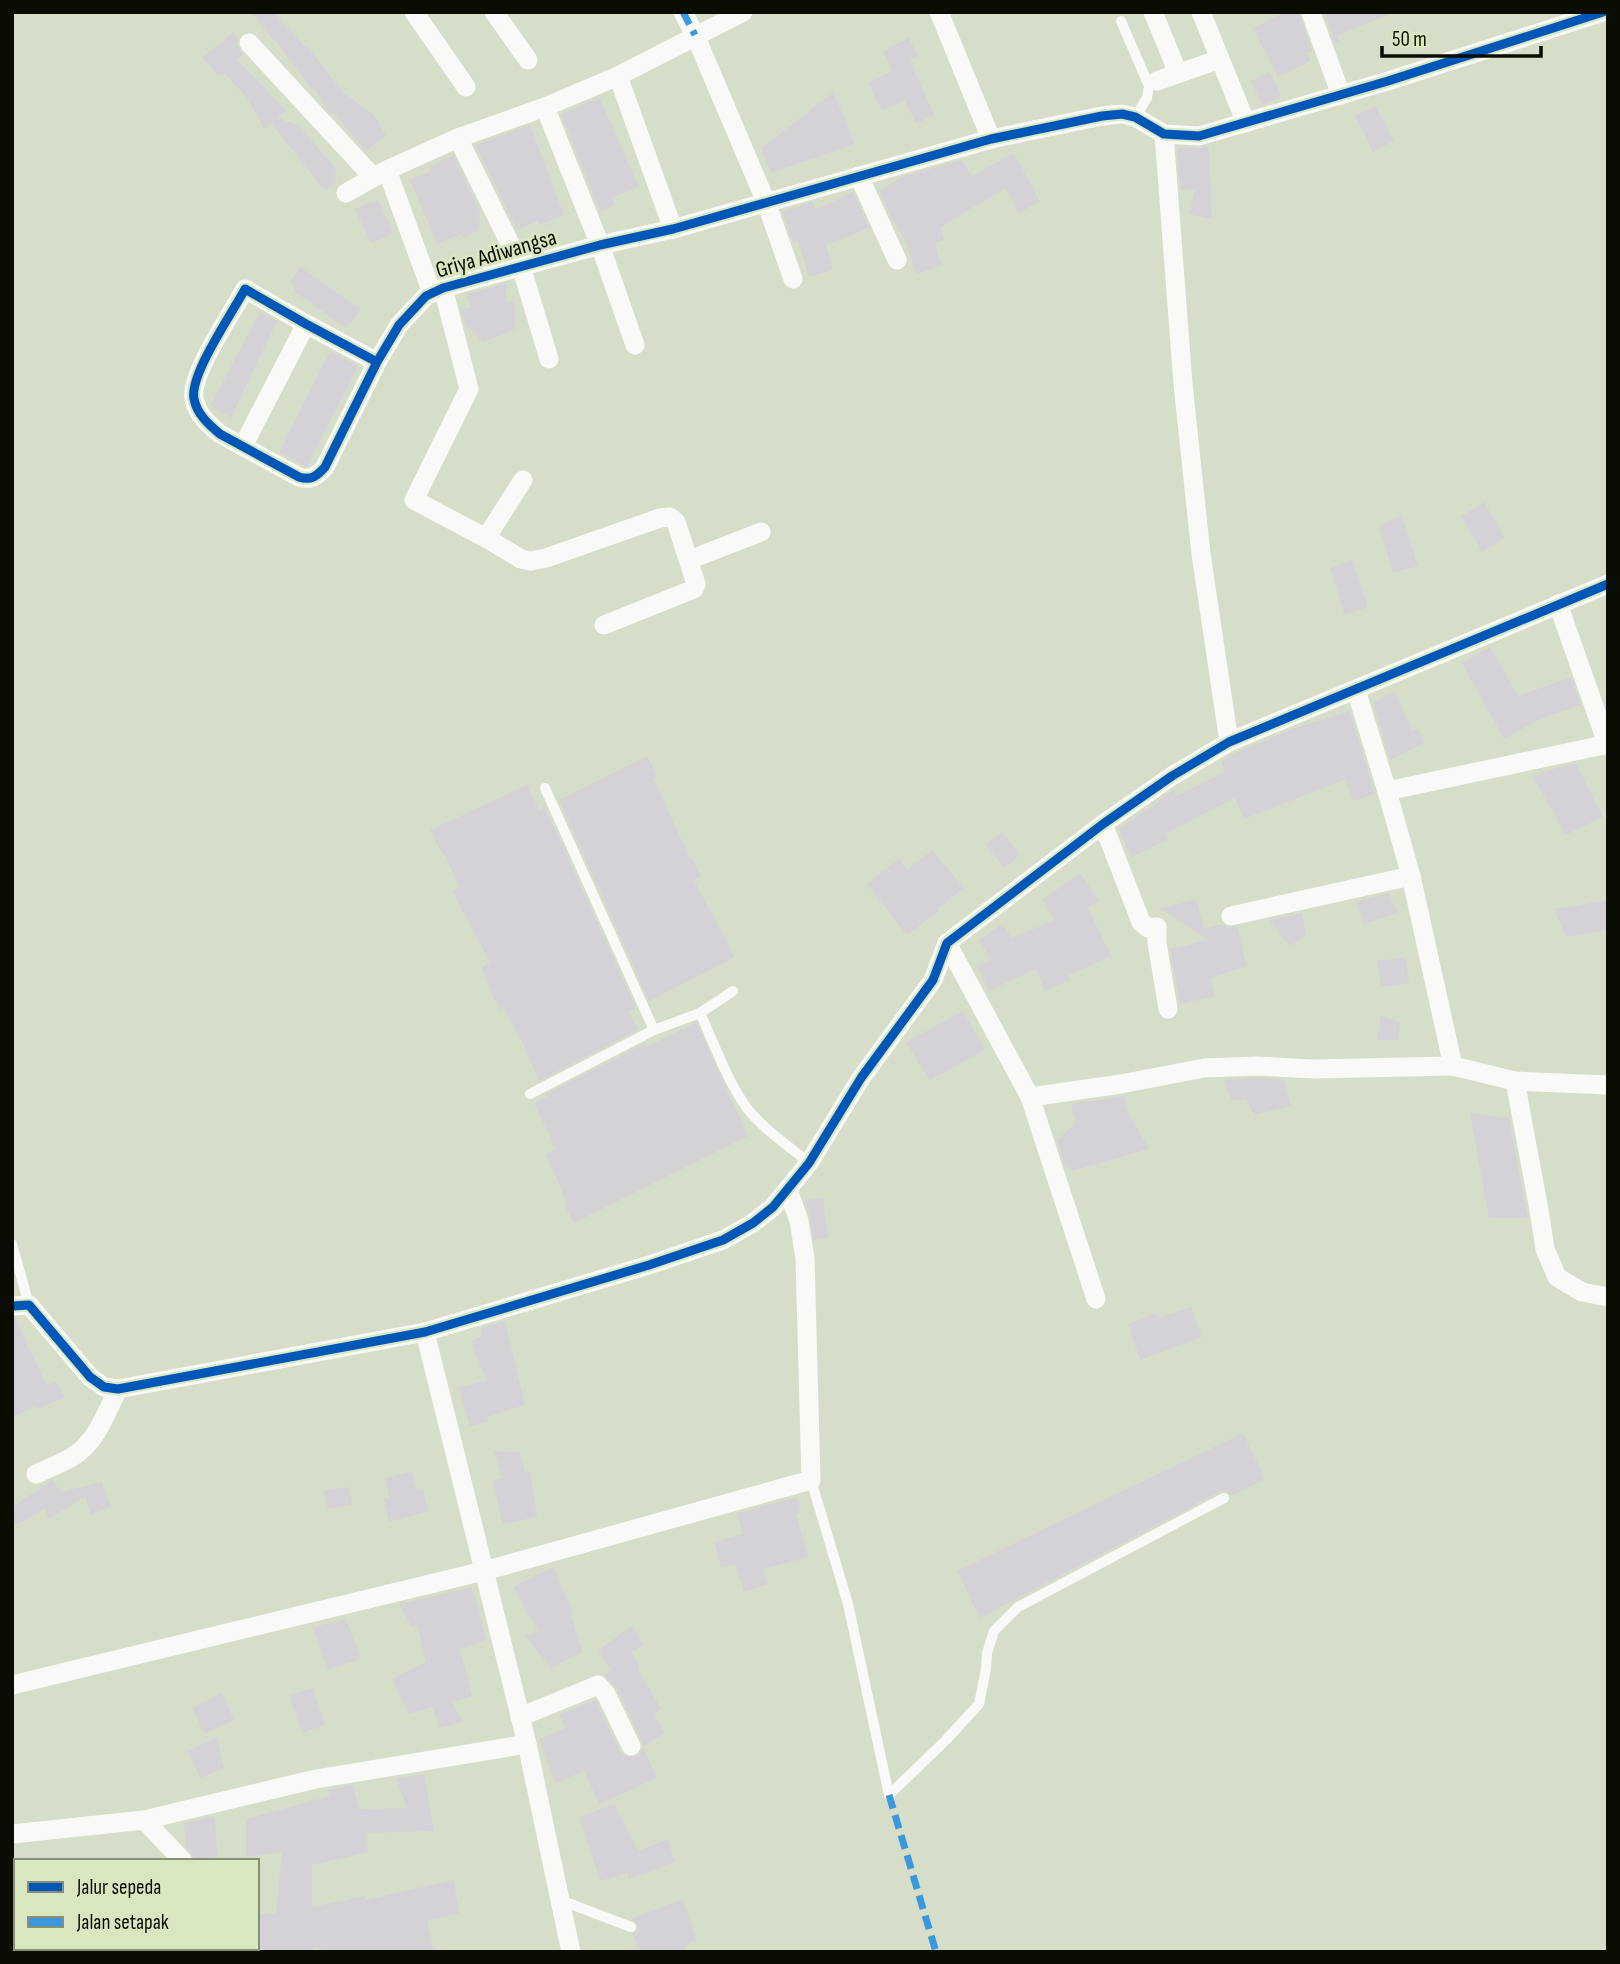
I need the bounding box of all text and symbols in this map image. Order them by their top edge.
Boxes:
scale bar [1382,14,1541,58]
text: 50 m [1392,27,1427,52]
street label: Griya Adiwangsa [432,223,560,285]
legend [14,1859,259,1950]
text: Jalur sepeda [76,1875,161,1900]
text: Jalan setapak [76,1910,169,1935]

